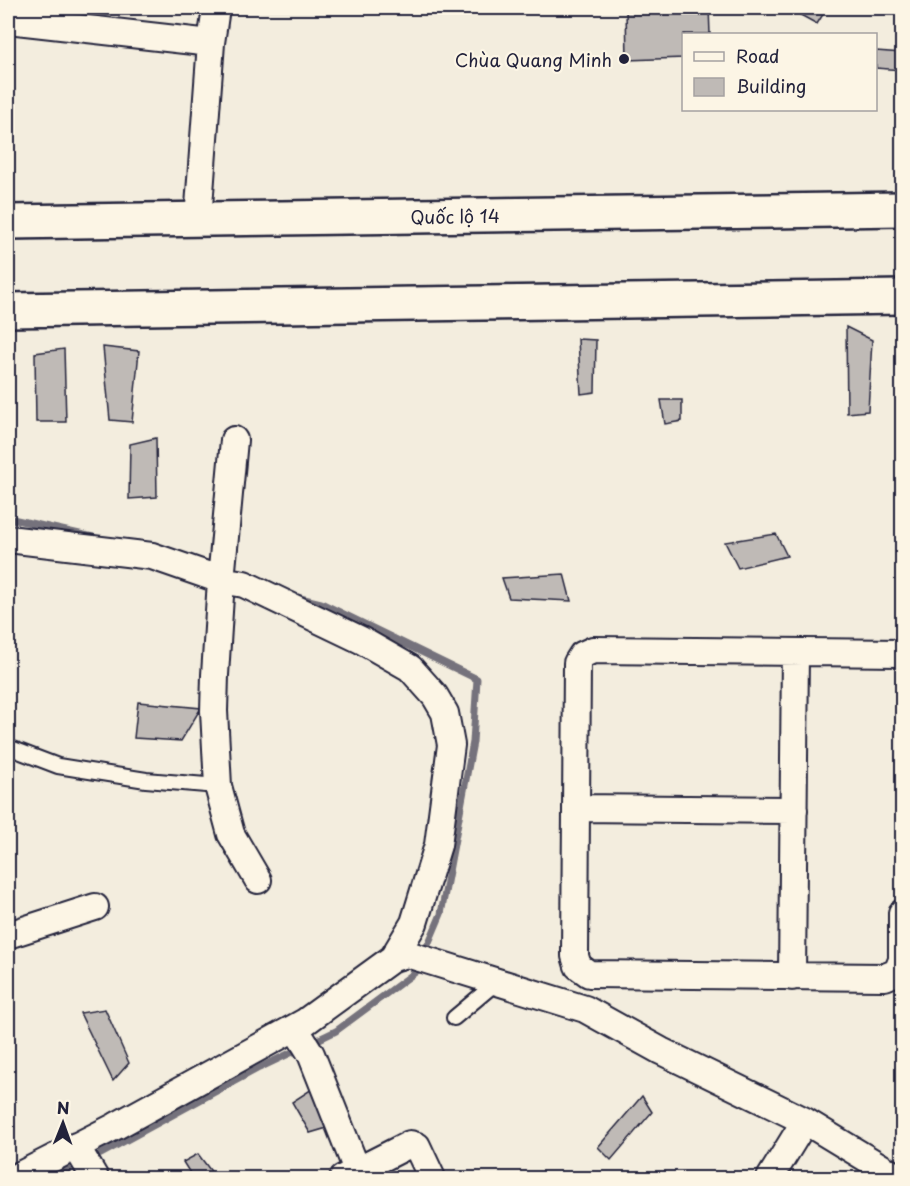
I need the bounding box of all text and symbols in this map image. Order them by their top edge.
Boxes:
legend [682,33,877,111]
text: Road [736,42,780,69]
place label: Chùa Quang Minh [455,46,612,73]
marker: Chùa Quang Minh [617,52,631,66]
text: Building [736,72,806,99]
street label: Quốc lộ 14 [410,202,500,230]
north arrow [33,1093,93,1153]
text: N [57,1095,70,1119]

